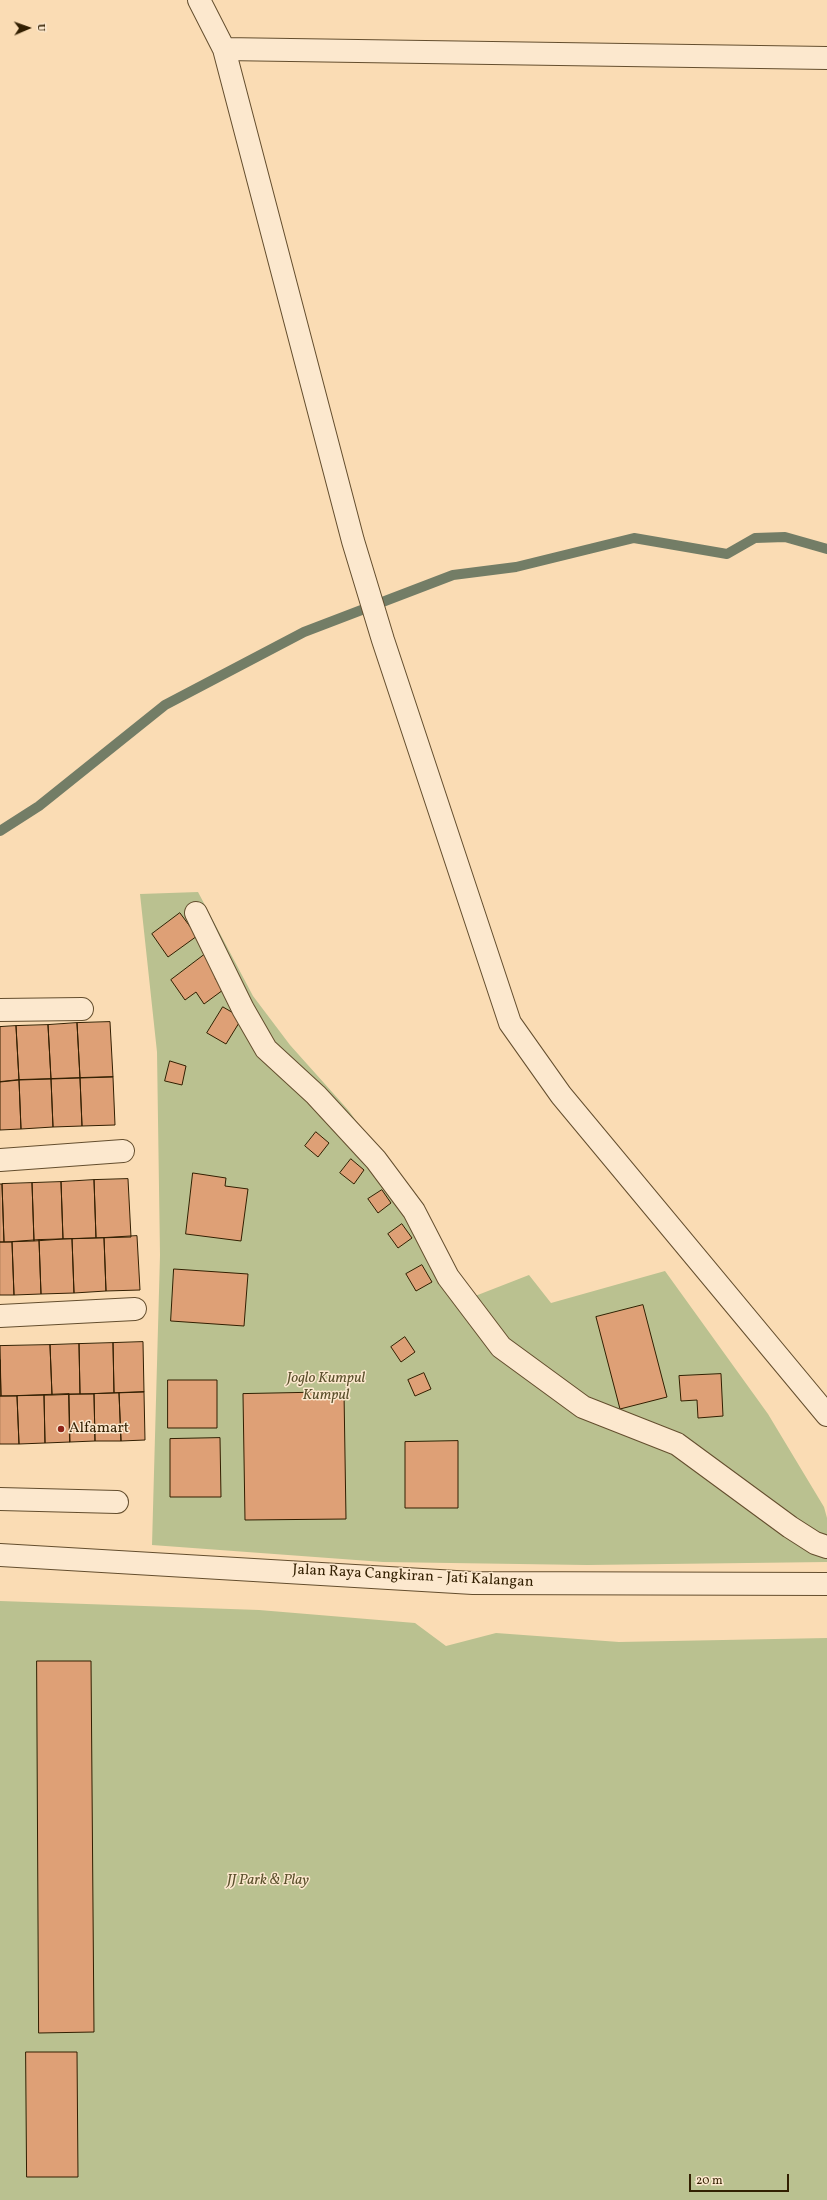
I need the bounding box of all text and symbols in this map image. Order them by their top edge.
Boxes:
north arrow [8,8,48,48]
text: U [33,24,48,32]
park label: Joglo Kumpul Kumpul [287,1370,365,1405]
place label: Alfamart [69,1420,129,1438]
marker: Alfamart [56,1424,66,1434]
street label: Jalan Raya Cangkiran - Jati Kalangan [292,1562,534,1592]
park label: JJ Park & Play [227,1872,309,1890]
scale bar [691,2166,791,2192]
text: 20 m [696,2173,723,2189]

